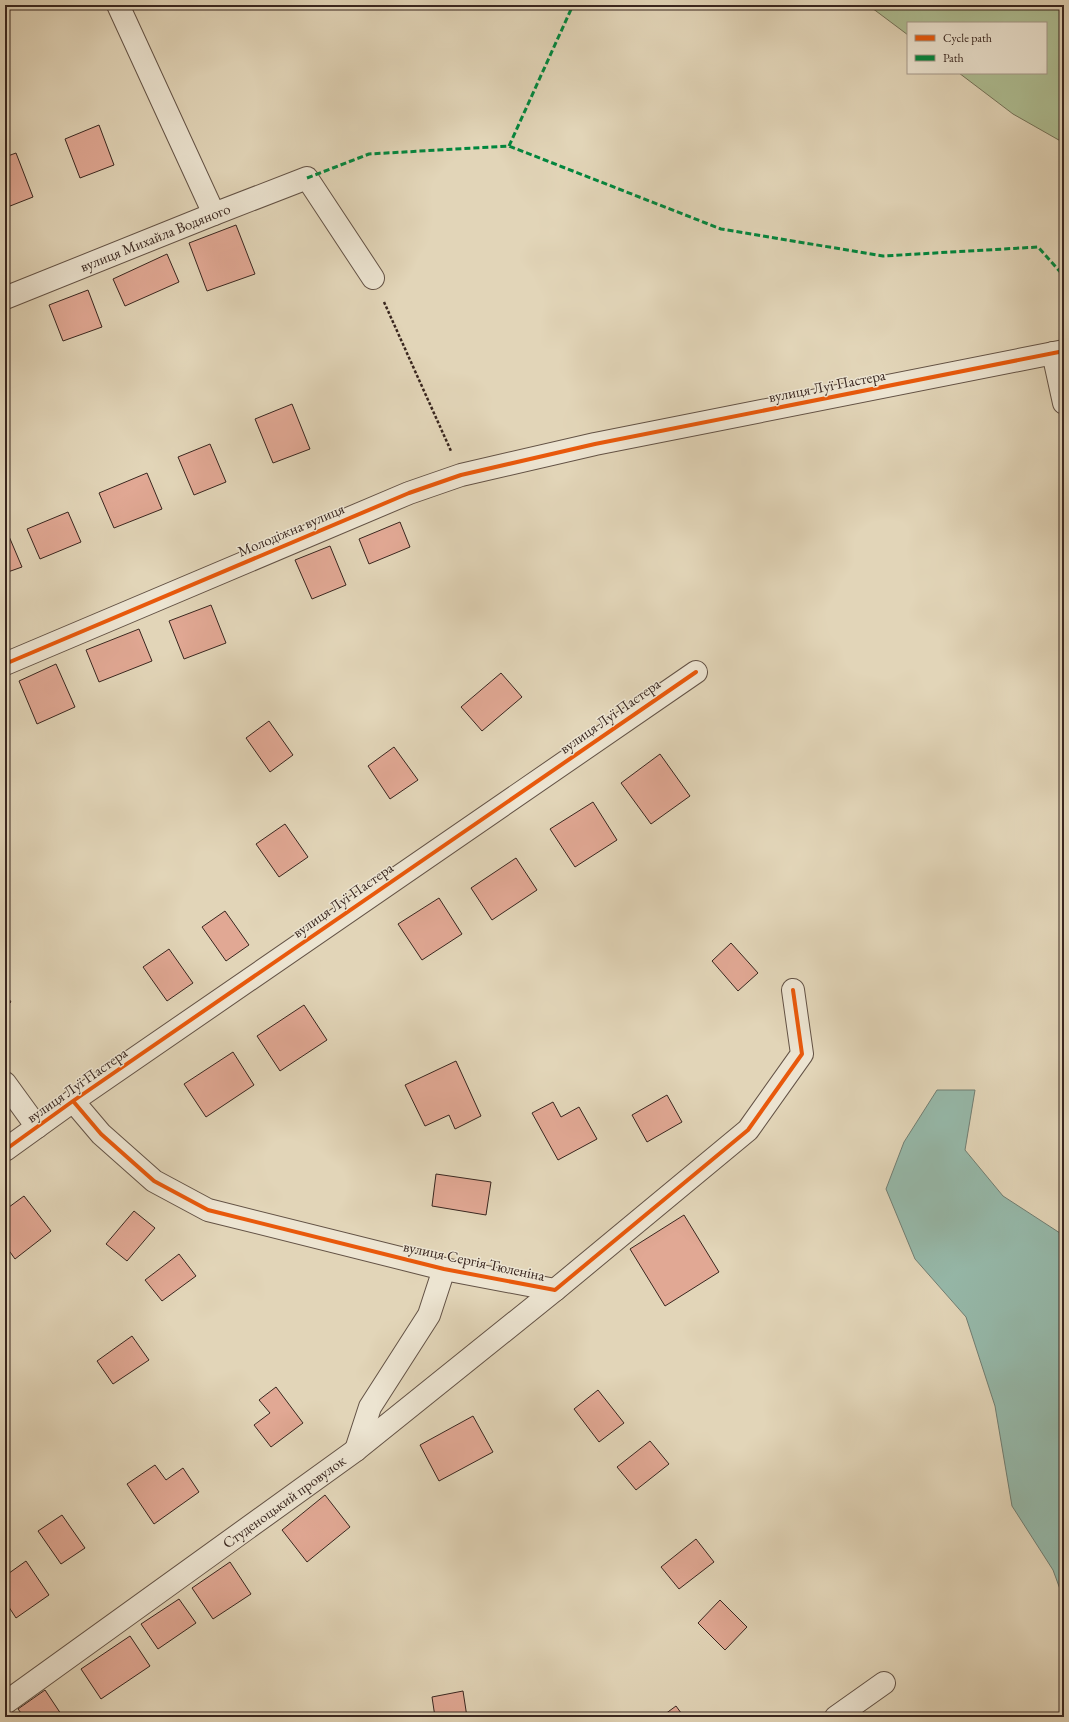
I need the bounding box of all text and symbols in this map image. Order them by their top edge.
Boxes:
legend [907,22,1047,74]
text: Cycle path [943,30,992,46]
text: Path [943,50,964,66]
street label: вулиця Михайла Водяного [77,199,233,276]
street label: вулиця Луї Пастера [767,365,887,406]
street label: Молодіжна вулиця [235,498,347,561]
street label: вулиця Луї Пастера [556,674,664,757]
street label: вулиця Луї Пастера [289,858,397,941]
street label: вулиця Луї Пастера [23,1043,131,1126]
street label: вулиця Сергія Тюленіна [402,1236,547,1285]
street label: Студеноцький провулок [218,1451,349,1552]

